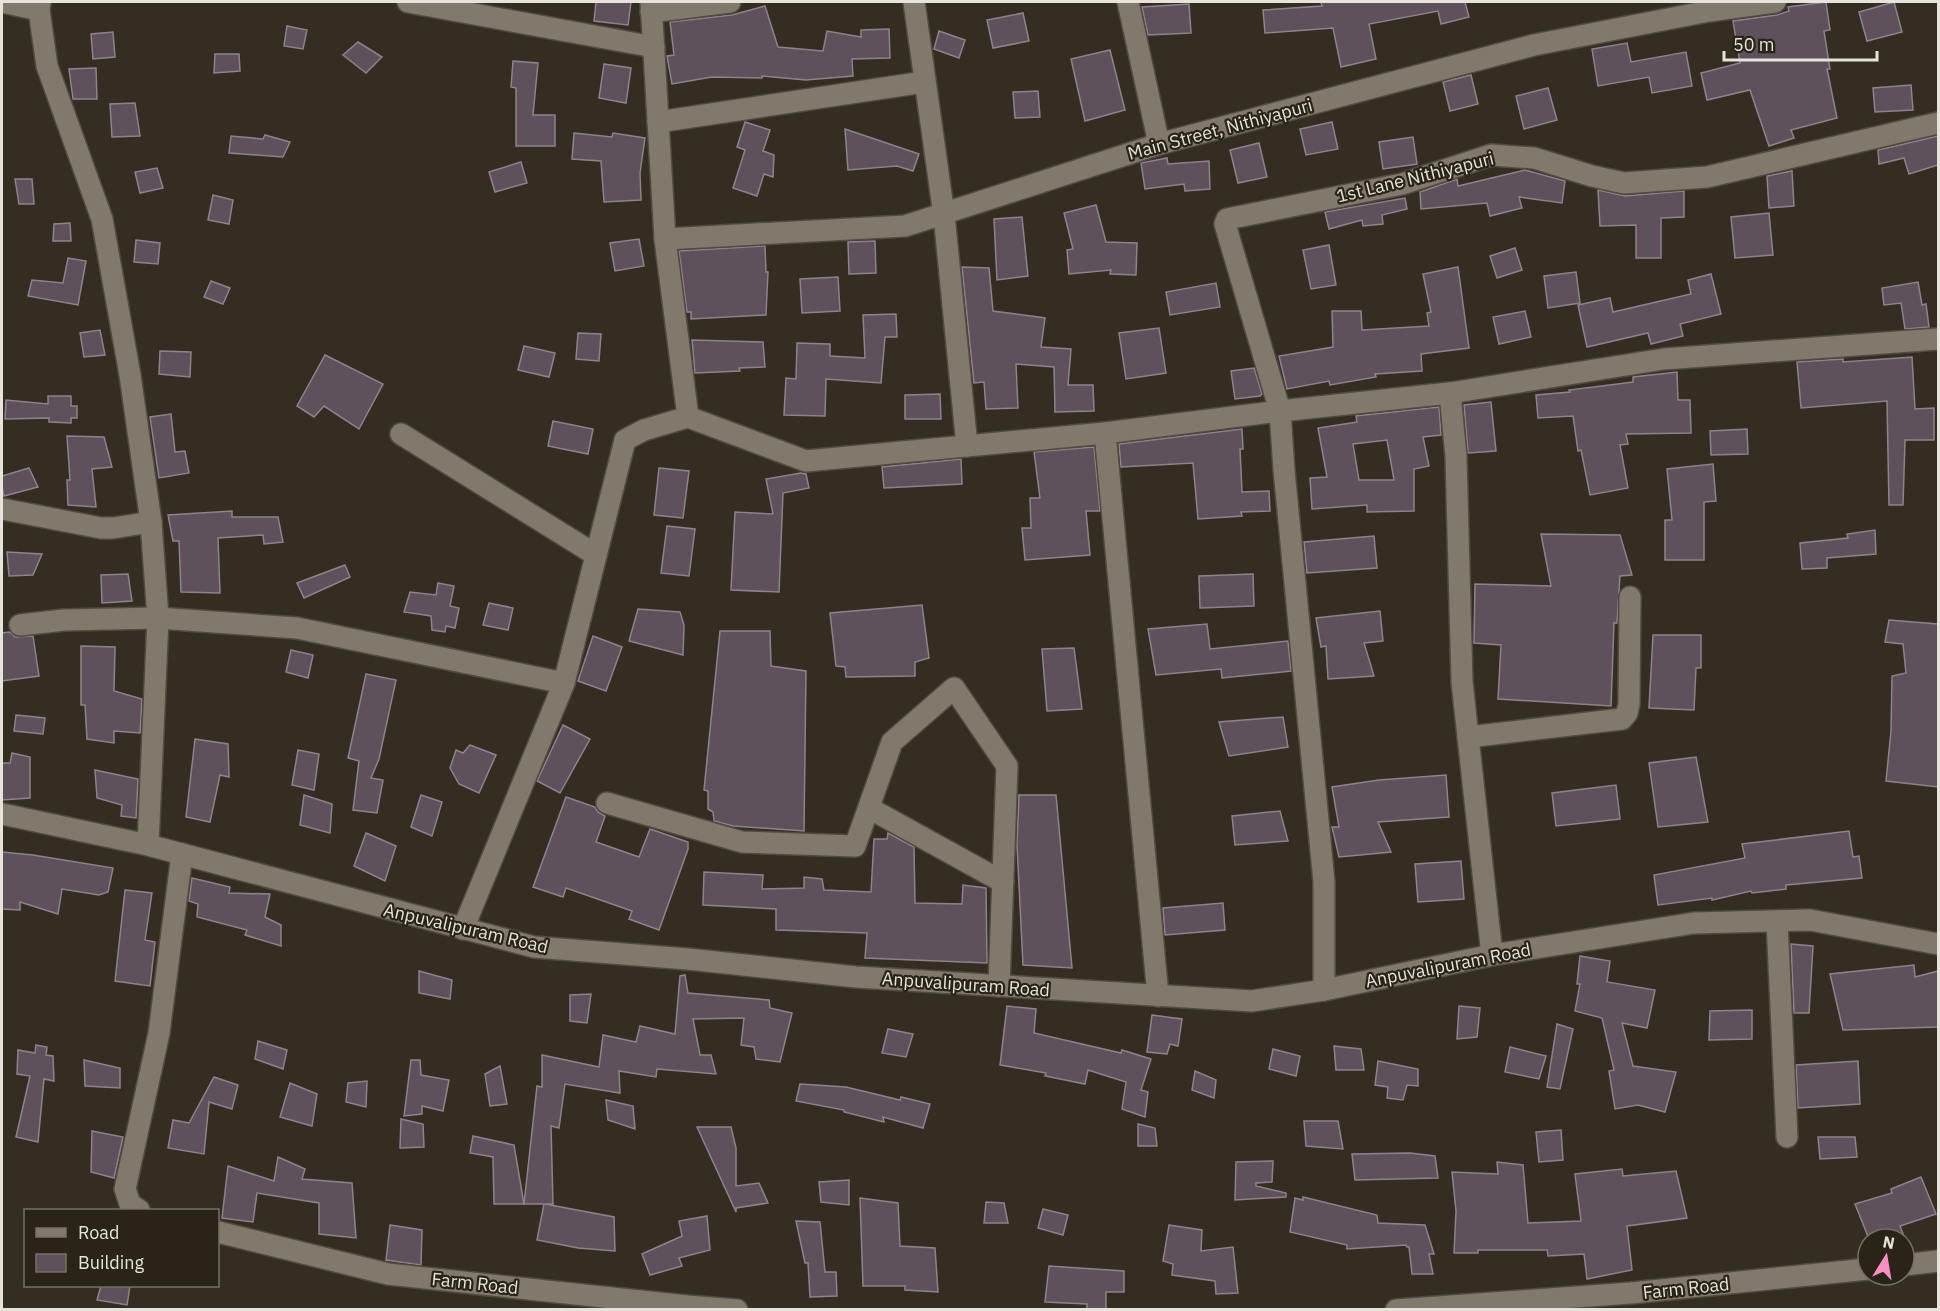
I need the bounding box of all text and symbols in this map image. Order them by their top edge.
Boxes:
scale bar [1724,24,1877,62]
text: 50 m [1733,33,1775,56]
street label: Main Street, Nithiyapuri [1125,93,1315,165]
street label: 1st Lane Nithiyapuri [1334,146,1496,208]
street label: Anpuvalipuram Road [381,898,551,958]
street label: Anpuvalipuram Road [1363,938,1533,992]
street label: Anpuvalipuram Road [881,967,1051,1001]
legend [24,1209,219,1287]
text: Road [78,1221,119,1244]
north arrow [1856,1227,1916,1287]
text: N [1881,1231,1896,1253]
text: Building [78,1251,145,1274]
street label: Farm Road [431,1267,519,1299]
street label: Farm Road [1642,1272,1730,1304]

